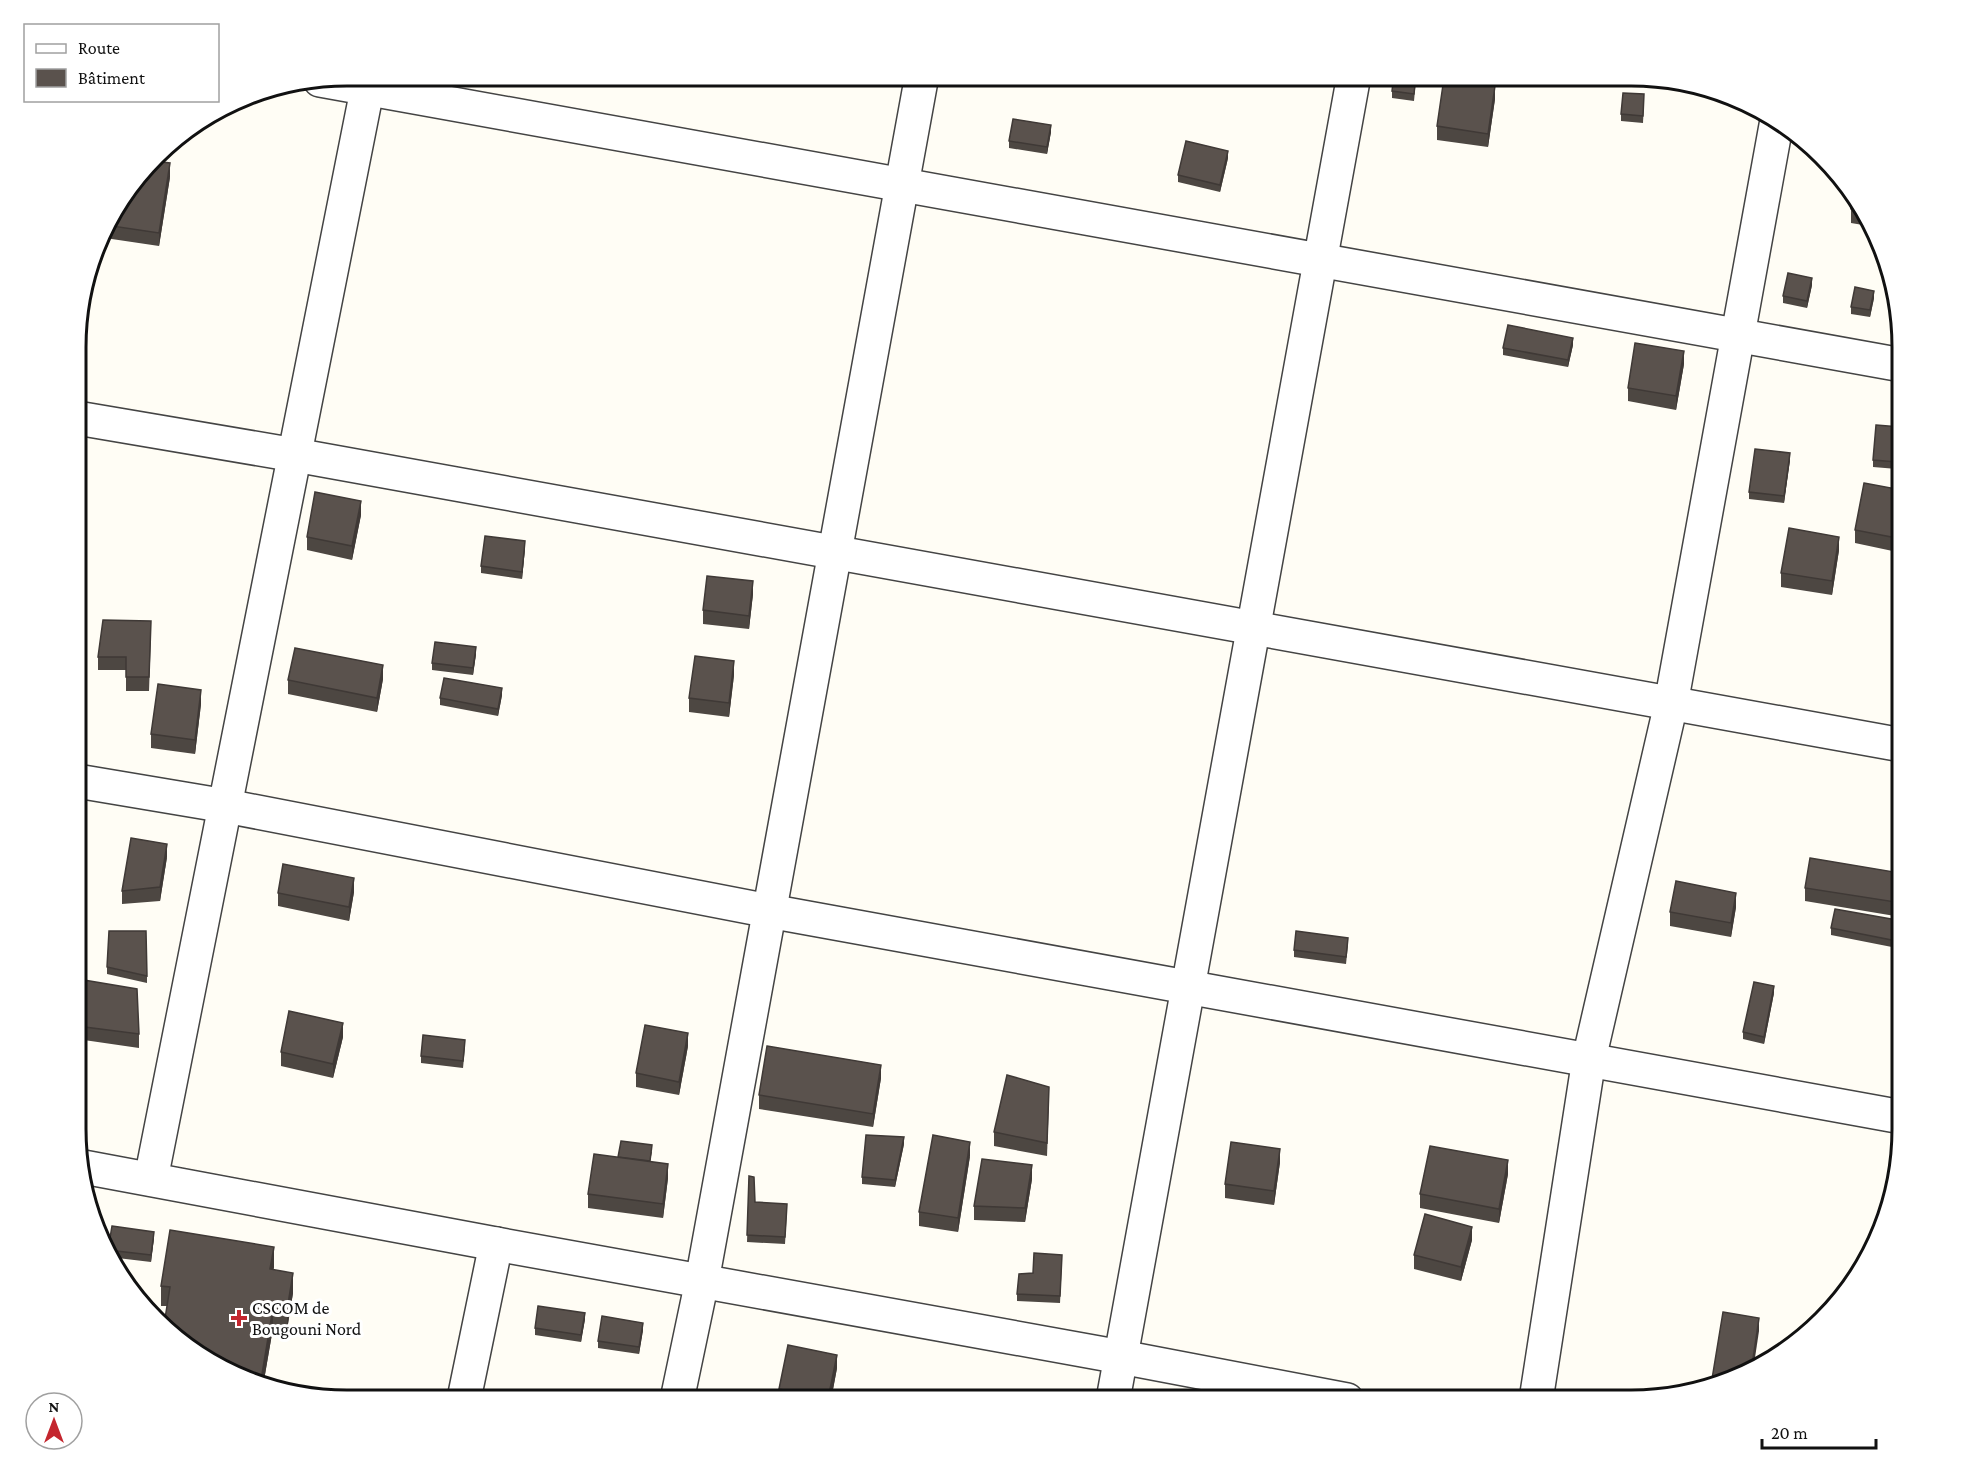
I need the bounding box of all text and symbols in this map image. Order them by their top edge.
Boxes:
legend [24,24,219,102]
text: Route [78,38,120,58]
text: Bâtiment [78,68,146,88]
place label: CSCOM de Bougouni Nord [252,1298,362,1339]
marker: CSCOM de Bougouni Nord [230,1309,248,1327]
north arrow [24,1391,84,1451]
text: N [49,1398,60,1415]
scale bar [1762,1412,1876,1450]
text: 20 m [1771,1423,1808,1443]

